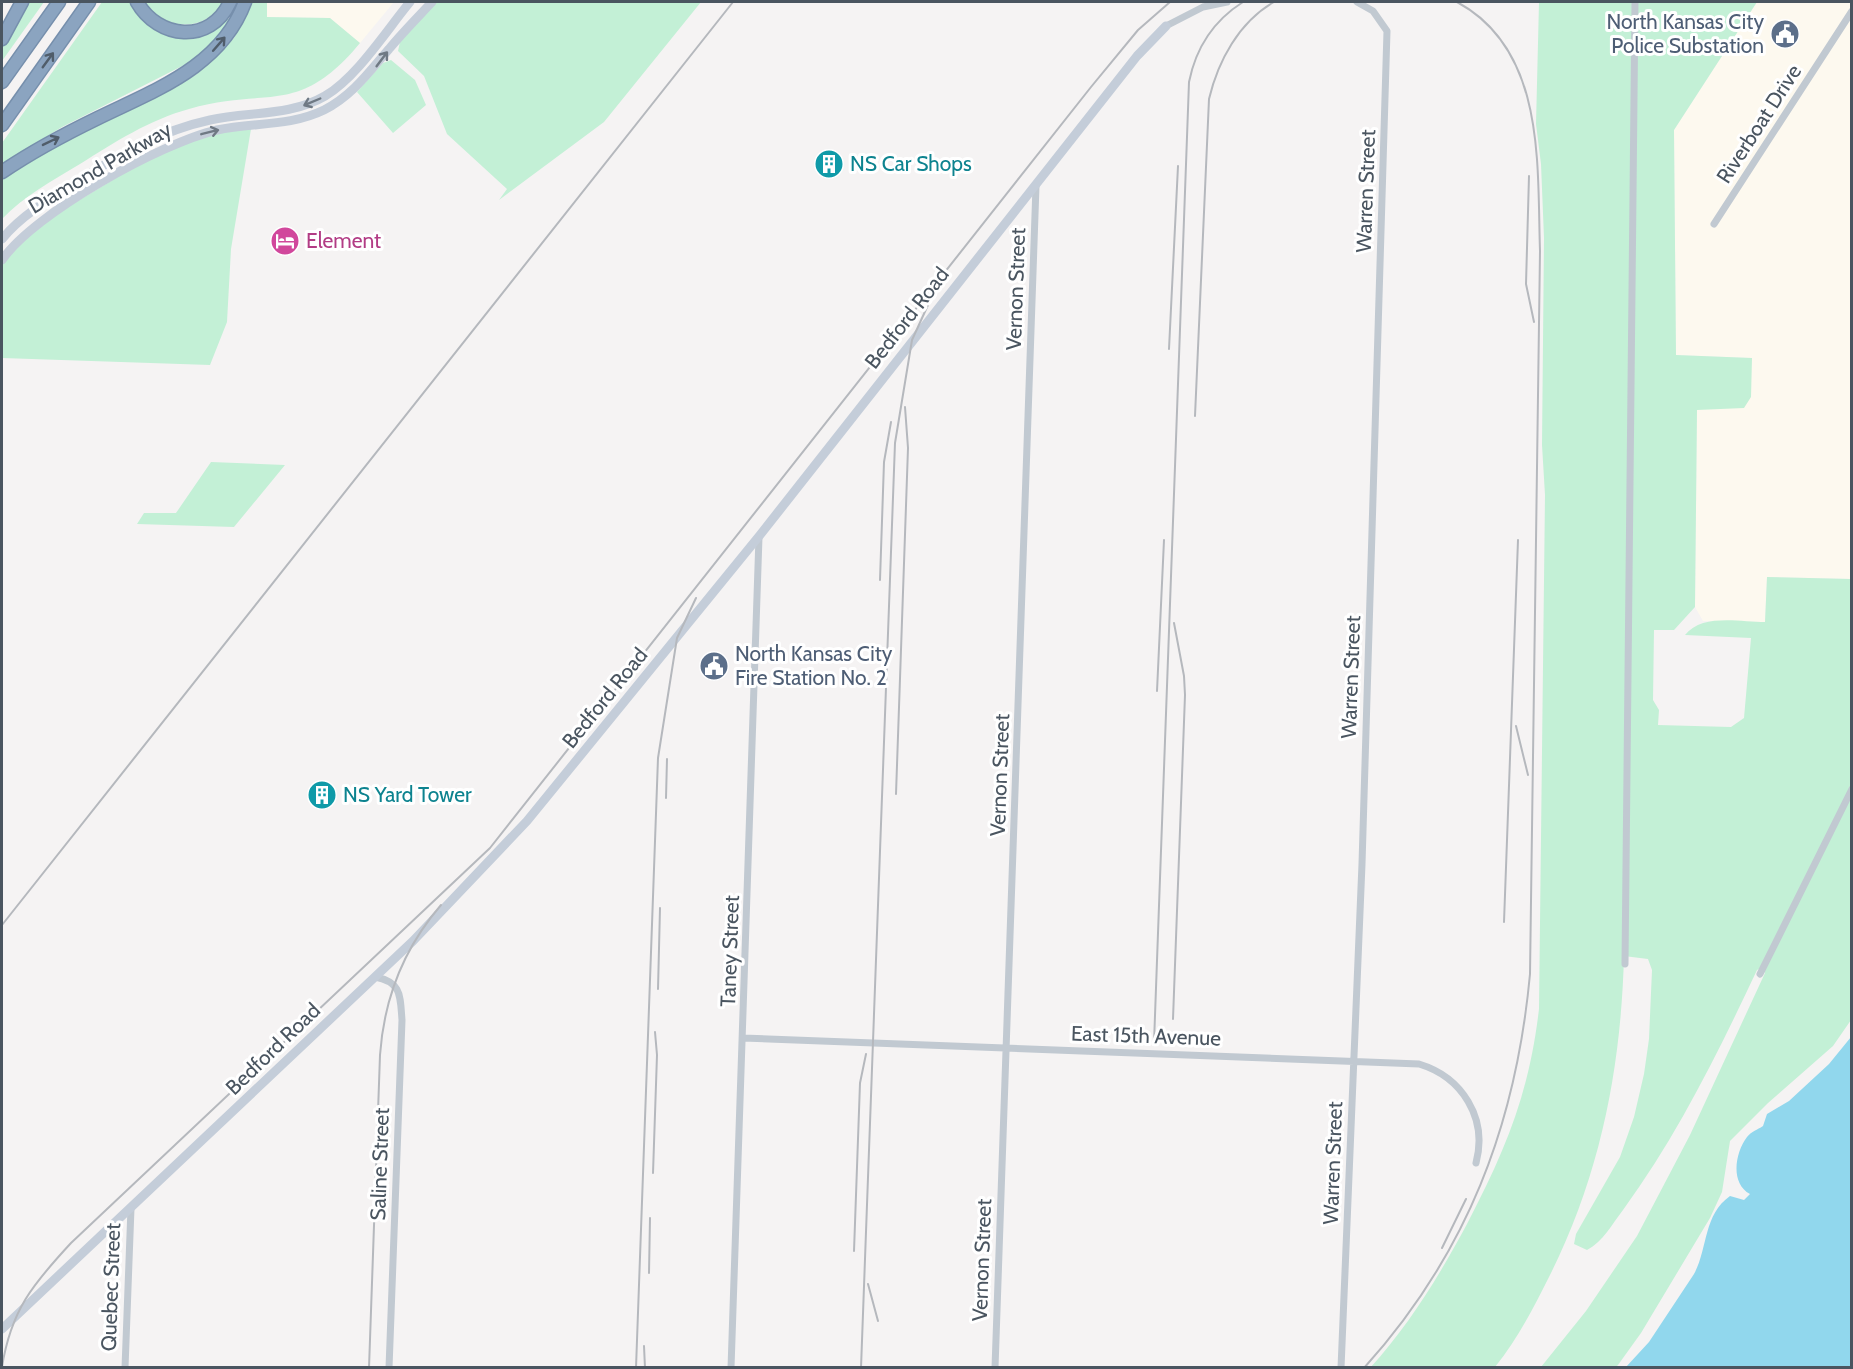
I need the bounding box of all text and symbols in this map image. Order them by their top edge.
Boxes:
place label: North Kansas City Police Substation [1607,9,1764,58]
public building icon: North Kansas City Police Substation [1769,18,1801,50]
one-way arrow [212,37,226,52]
one-way arrow [375,51,388,67]
one-way arrow [42,52,54,69]
street label: Riverboat Drive [1711,59,1806,188]
one-way arrow [303,97,321,108]
street label: Diamond Parkway [24,116,176,219]
one-way arrow [200,126,219,138]
street label: Warren Street [1351,129,1380,253]
one-way arrow [42,135,60,146]
building icon: NS Car Shops [813,148,845,180]
place label: NS Car Shops [850,151,972,176]
hotel icon: Element [269,225,301,257]
street label: Vernon Street [1001,227,1030,351]
place label: Element [306,228,381,253]
street label: Bedford Road [859,262,954,373]
street label: Warren Street [1336,615,1365,739]
place label: North Kansas City Fire Station No. 2 [735,641,893,690]
street label: Bedford Road [557,643,653,753]
public building icon: North Kansas City Fire Station No. 2 [698,650,730,682]
street label: Vernon Street [985,713,1014,837]
building icon: NS Yard Tower [306,779,338,811]
place label: NS Yard Tower [343,782,472,807]
street label: Taney Street [715,895,744,1007]
street label: Bedford Road [220,997,325,1100]
street label: East 15th Avenue [1071,1020,1222,1051]
street label: Warren Street [1318,1101,1347,1225]
street label: Saline Street [365,1107,394,1221]
street label: Vernon Street [967,1198,996,1322]
street label: Quebec Street [96,1222,125,1352]

